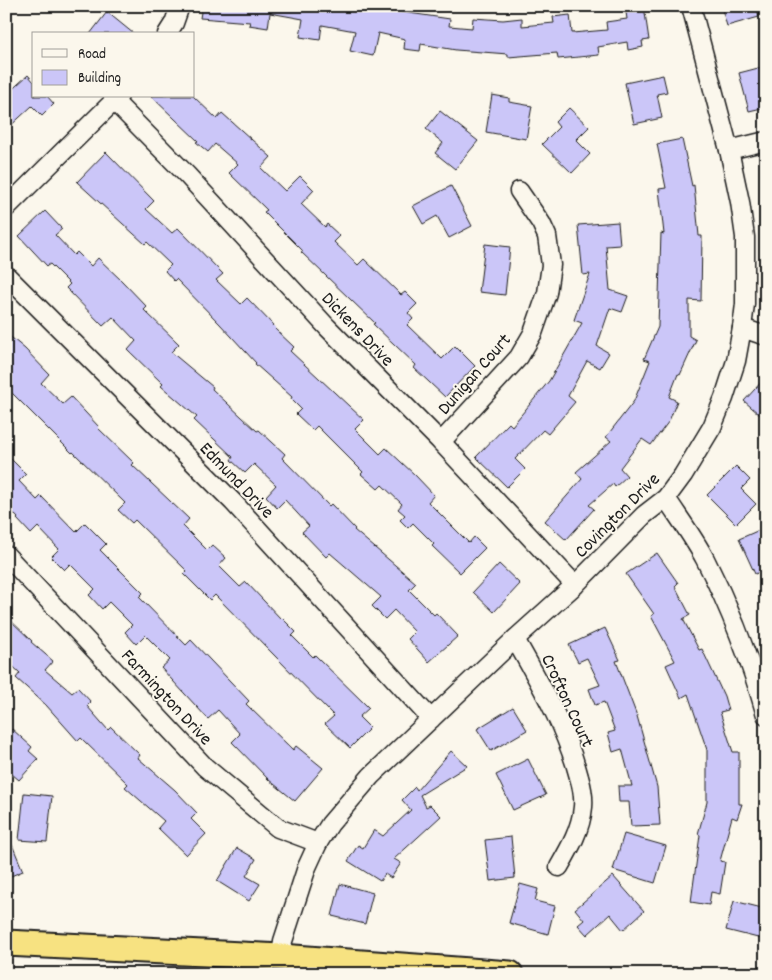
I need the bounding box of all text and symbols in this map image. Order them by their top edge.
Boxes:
legend [32,32,195,98]
text: Road [78,44,106,66]
text: Building [78,68,121,90]
street label: Dickens Drive [314,287,399,374]
street label: Dunigan Court [432,328,519,422]
street label: Edmund Drive [192,437,279,526]
street label: Covington Drive [569,467,667,565]
street label: Farmington Drive [114,644,217,753]
street label: Crofton Court [532,650,599,753]

